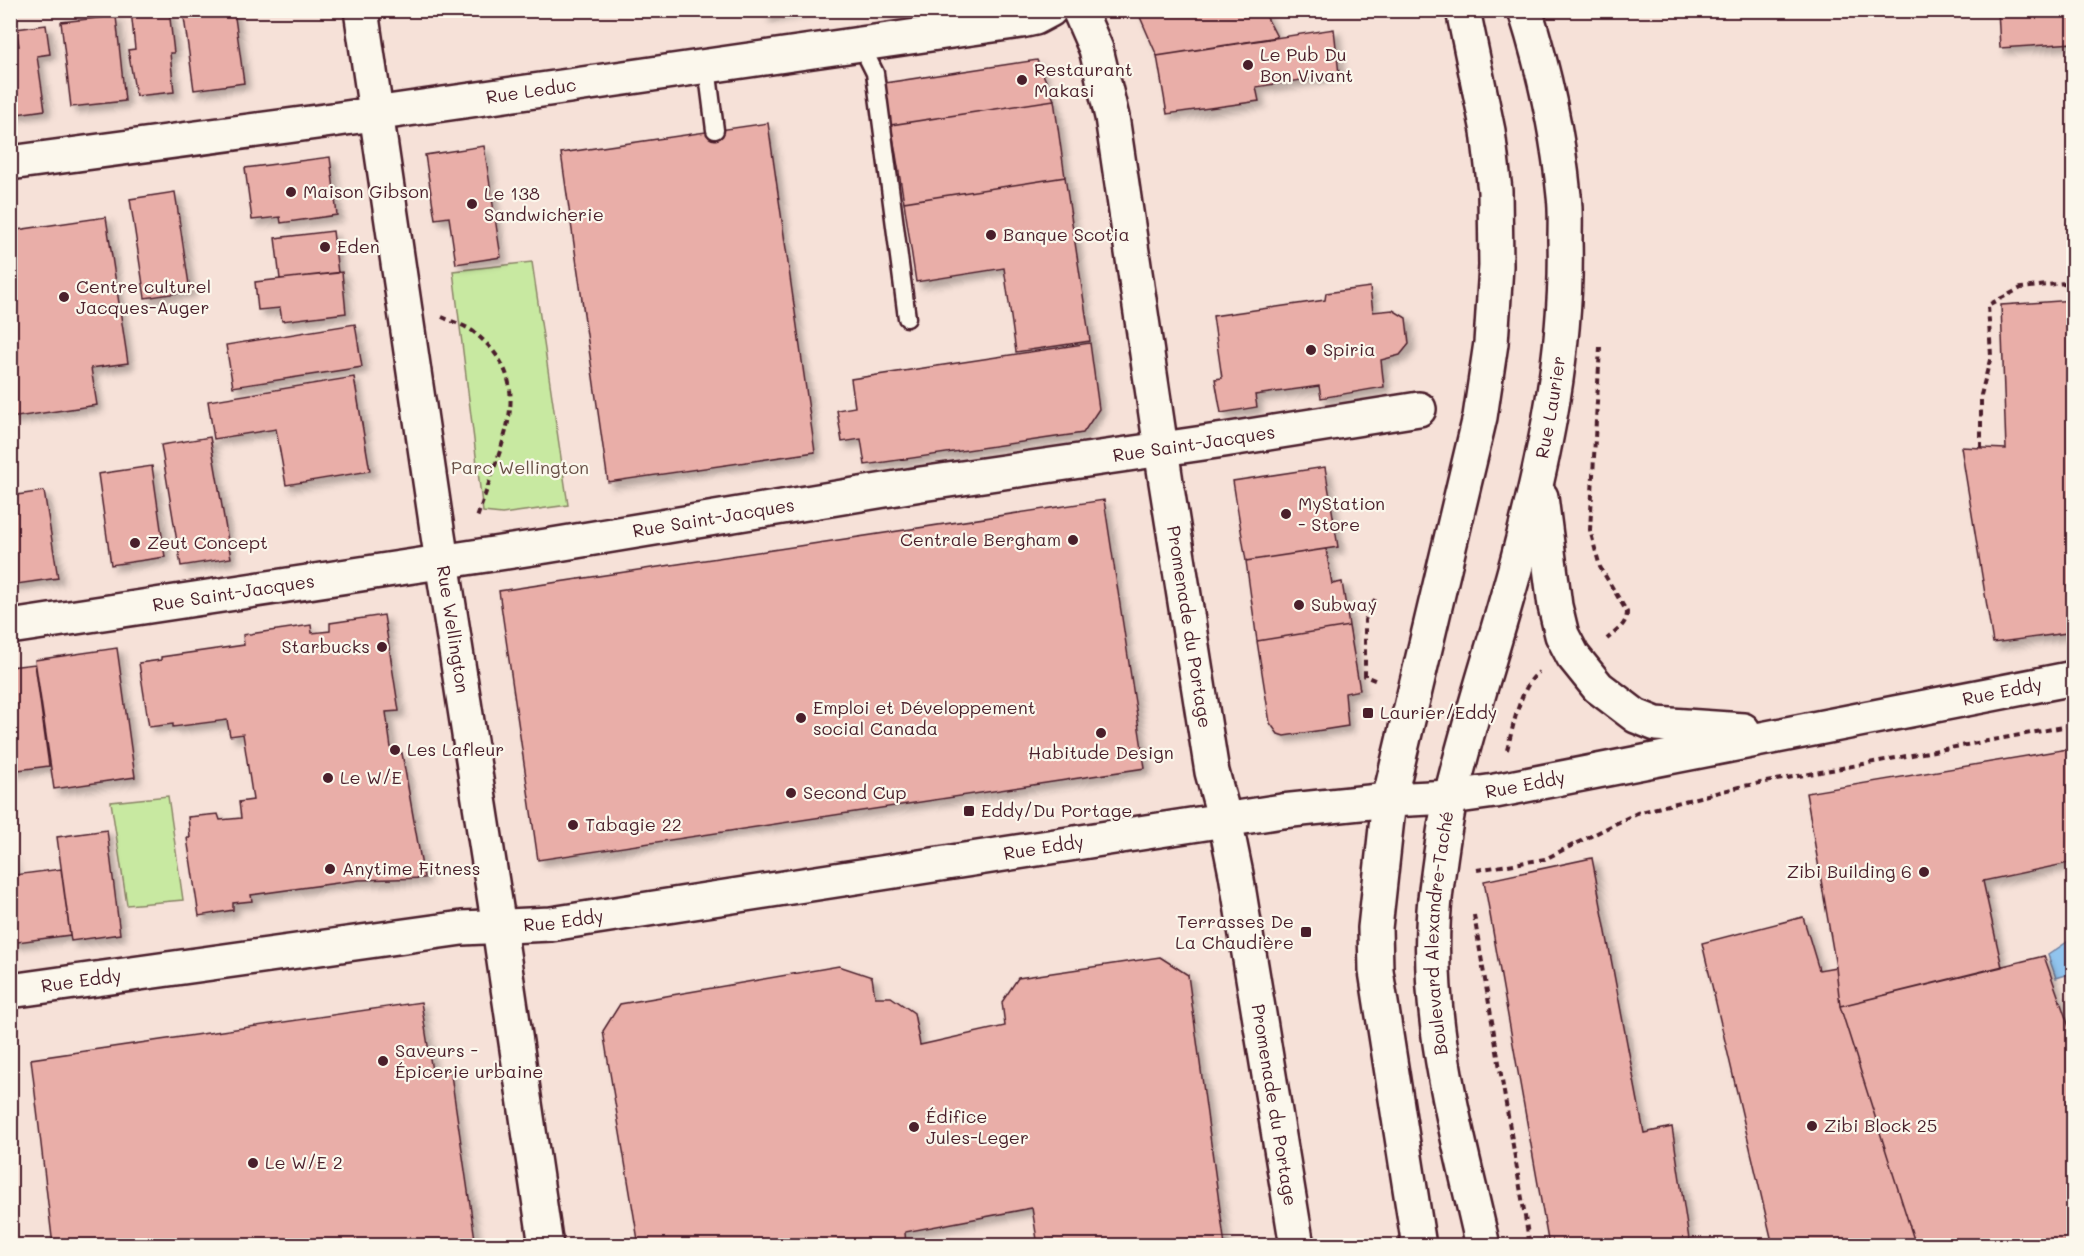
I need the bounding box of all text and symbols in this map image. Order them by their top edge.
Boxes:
place label: Le Pub Du Bon Vivant [1260,42,1353,87]
place label: Restaurant Makasi [1034,57,1133,102]
marker: Le Pub Du Bon Vivant [1241,58,1255,72]
street label: Rue Leduc [484,72,578,109]
marker: Restaurant Makasi [1015,73,1029,87]
place label: Maison Gibson [303,179,429,203]
place label: Le 138 Sandwicherie [484,181,604,226]
marker: Maison Gibson [284,185,298,199]
marker: Le 138 Sandwicherie [465,197,479,211]
place label: Banque Scotia [1003,222,1130,246]
marker: Banque Scotia [984,228,998,242]
place label: Eden [337,234,380,258]
marker: Eden [318,240,332,254]
place label: Centre culturel Jacques-Auger [76,274,211,319]
marker: Centre culturel Jacques-Auger [57,290,71,304]
place label: Spiria [1323,337,1376,361]
marker: Spiria [1304,343,1318,357]
street label: Rue Laurier [1529,354,1570,460]
street label: Rue Saint-Jacques [1111,419,1277,467]
park label: Parc Wellington [451,455,589,479]
place label: MyStation - Store [1298,491,1385,536]
street label: Rue Saint-Jacques [631,492,796,542]
marker: MyStation - Store [1279,507,1293,521]
street label: Promenade du Portage [1162,524,1218,729]
place label: Centrale Bergham [900,527,1061,551]
place label: Zeut Concept [147,530,268,554]
marker: Centrale Bergham [1066,533,1080,547]
marker: Zeut Concept [128,536,142,550]
street label: Rue Wellington [432,564,475,695]
street label: Rue Saint-Jacques [151,568,316,616]
place label: Subway [1311,592,1377,616]
marker: Subway [1292,598,1306,612]
place label: Starbucks [281,634,370,658]
marker: Starbucks [375,640,389,654]
street label: Rue Eddy [1960,671,2044,711]
place label: Emploi et Développement social Canada [813,695,1036,740]
place label: Laurier/Eddy [1380,700,1497,724]
marker: Laurier/Eddy [1361,706,1375,720]
marker: Emploi et Développement social Canada [794,711,808,725]
marker: Habitude Design [1094,726,1108,740]
place label: Les Lafleur [407,737,504,761]
place label: Habitude Design [1028,740,1174,764]
marker: Les Lafleur [388,743,402,757]
place label: Le W/E [340,765,402,789]
street label: Rue Eddy [1484,765,1567,803]
marker: Le W/E [321,771,335,785]
place label: Second Cup [803,780,906,804]
marker: Second Cup [784,786,798,800]
place label: Eddy/Du Portage [981,798,1132,822]
marker: Eddy/Du Portage [962,804,976,818]
street label: Boulevard Alexandre-Taché [1419,809,1459,1057]
place label: Tabagie 22 [585,812,682,836]
marker: Tabagie 22 [566,818,580,832]
street label: Rue Eddy [1002,829,1085,865]
place label: Anytime Fitness [342,856,481,880]
place label: Zibi Building 6 [1787,859,1912,883]
marker: Anytime Fitness [323,862,337,876]
marker: Zibi Building 6 [1917,865,1931,879]
street label: Rue Eddy [523,903,605,936]
place label: Terrasses De La Chaudière [1175,909,1294,954]
marker: Terrasses De La Chaudière [1299,925,1313,939]
street label: Rue Eddy [39,963,123,998]
street label: Promenade du Portage [1247,1002,1303,1208]
place label: Saveurs - Épicerie urbaine [395,1038,543,1083]
marker: Saveurs - Épicerie urbaine [376,1054,390,1068]
place label: Édifice Jules-Leger [926,1104,1029,1149]
place label: Zibi Block 25 [1824,1113,1937,1137]
marker: Zibi Block 25 [1805,1119,1819,1133]
marker: Édifice Jules-Leger [907,1120,921,1134]
place label: Le W/E 2 [265,1150,343,1174]
marker: Le W/E 2 [246,1156,260,1170]

